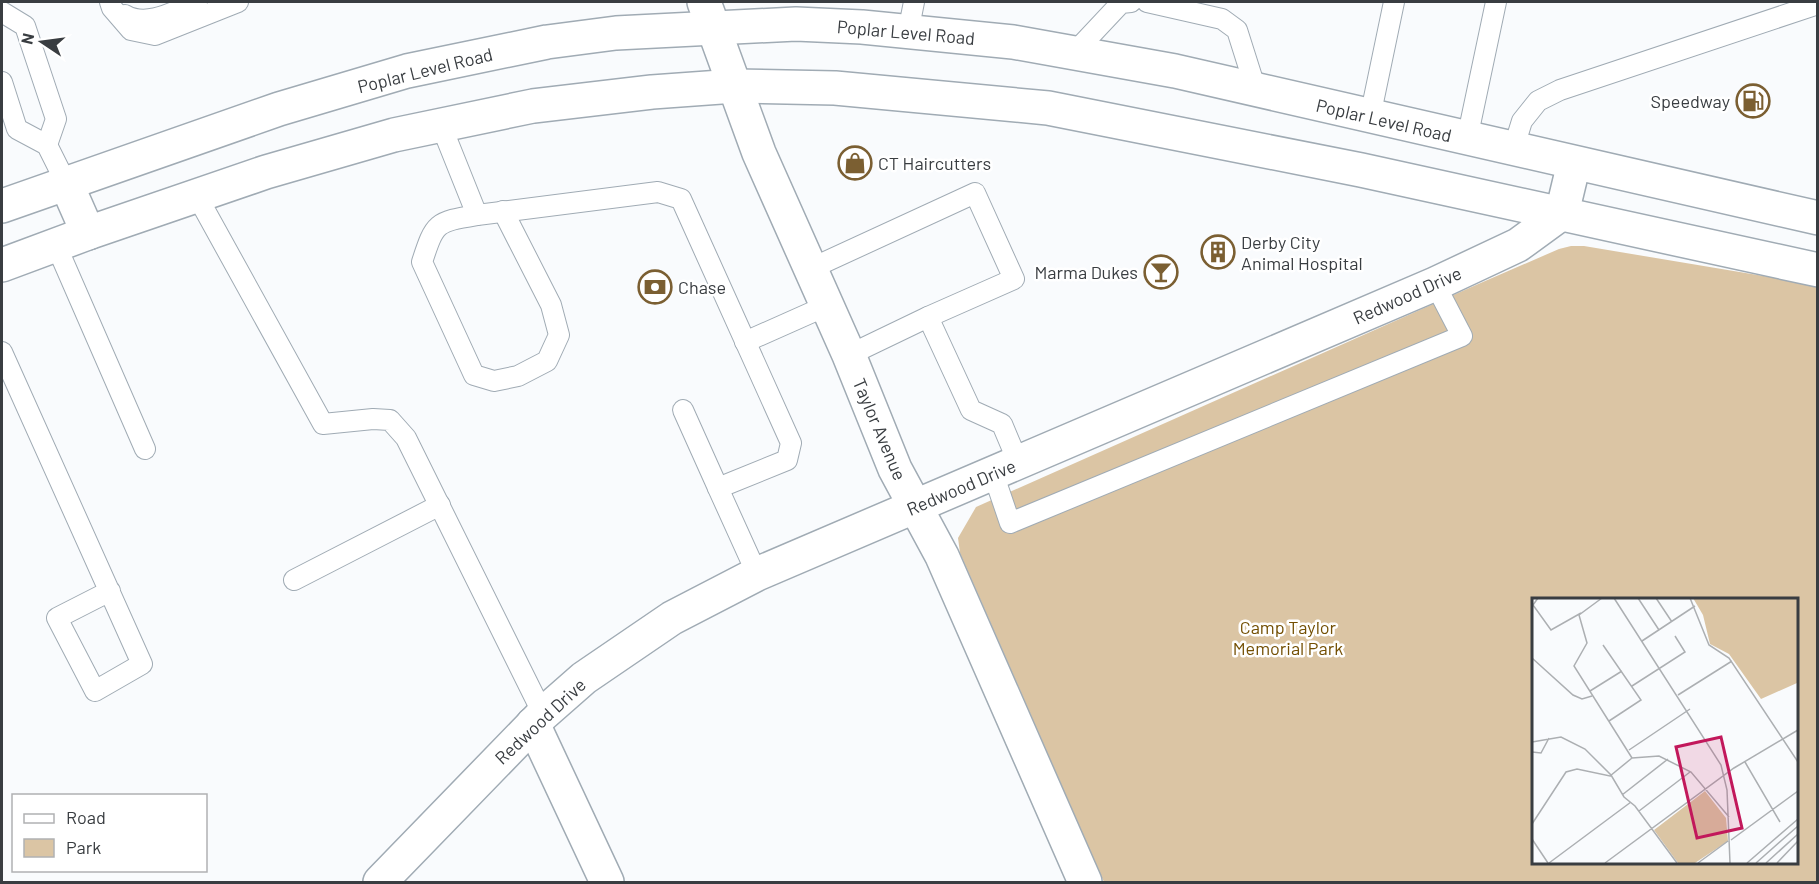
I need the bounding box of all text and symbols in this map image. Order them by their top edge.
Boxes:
north arrow [12,12,72,72]
street label: Poplar Level Road [836,15,976,49]
text: N [16,31,37,46]
street label: Poplar Level Road [355,43,495,97]
fuel station icon: Speedway [1735,83,1771,119]
place label: Speedway [1650,90,1730,112]
street label: Poplar Level Road [1314,94,1454,146]
shop icon: CT Haircutters [837,145,873,181]
place label: CT Haircutters [878,152,991,174]
place label: Derby City Animal Hospital [1241,231,1363,274]
building icon: Derby City Animal Hospital [1200,234,1236,270]
bar icon: Marma Dukes [1143,254,1179,290]
place label: Marma Dukes [1034,261,1138,283]
street label: Redwood Drive [1349,261,1465,329]
bank icon: Chase [637,269,673,305]
place label: Chase [678,276,726,298]
street label: Taylor Avenue [849,375,911,483]
street label: Redwood Drive [903,454,1019,520]
inset map [1532,598,1798,863]
park label: Camp Taylor Memorial Park [1233,616,1343,659]
street label: Redwood Drive [490,673,590,769]
legend [12,794,207,872]
text: Road [66,806,106,828]
text: Park [66,836,101,858]

